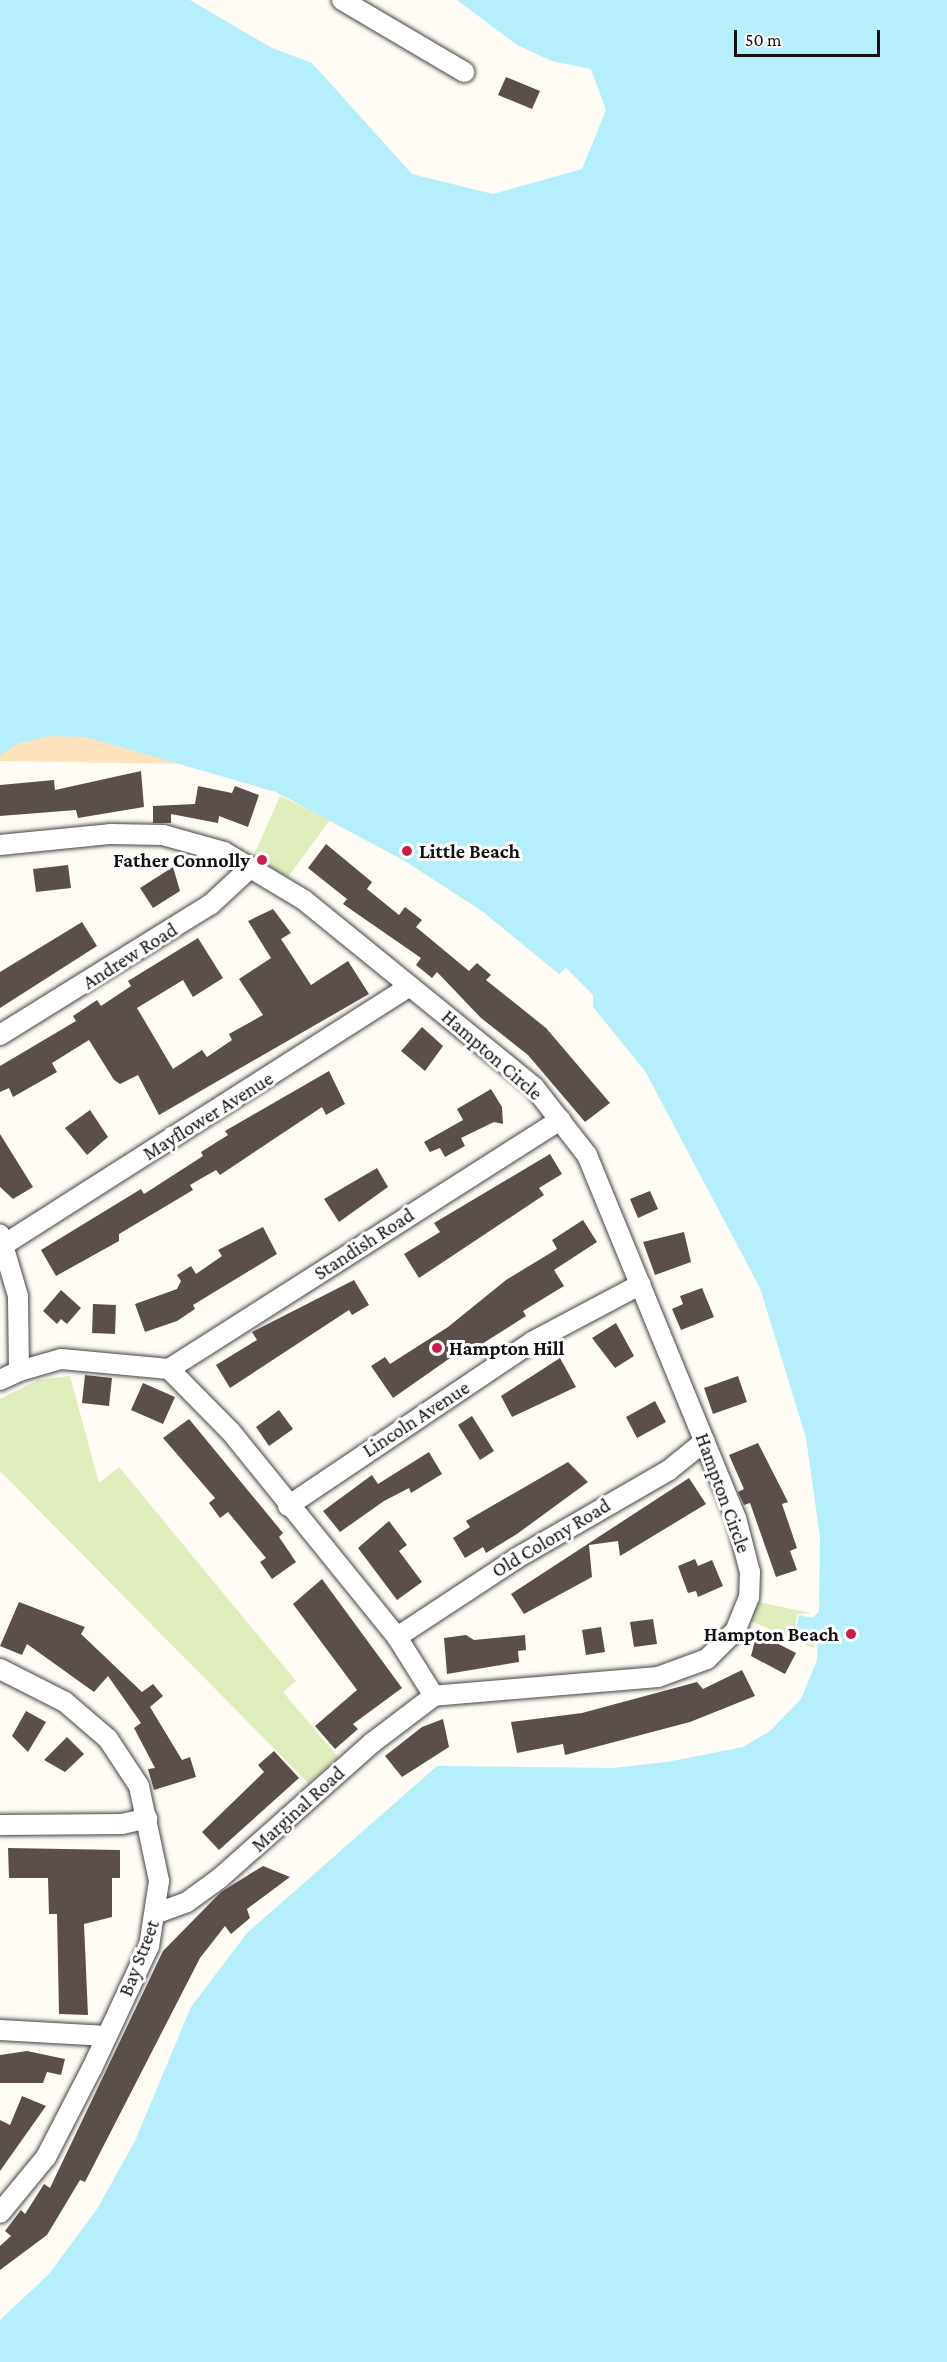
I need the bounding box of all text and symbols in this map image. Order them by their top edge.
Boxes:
scale bar [737,18,882,56]
text: 50 m [745,30,782,50]
place label: Little Beach [419,839,520,863]
marker: Little Beach [400,844,414,858]
place label: Father Connolly [113,848,250,872]
marker: Father Connolly [255,853,269,867]
street label: Andrew Road [78,917,182,995]
street label: Hampton Circle [437,1005,547,1105]
street label: Mayflower Avenue [138,1066,278,1166]
street label: Standish Road [309,1203,419,1285]
place label: Hampton Hill [449,1336,564,1360]
marker: Hampton Hill [430,1341,444,1355]
street label: Lincoln Avenue [358,1376,474,1462]
street label: Hampton Circle [690,1430,756,1556]
street label: Old Colony Road [487,1493,615,1583]
place label: Hampton Beach [704,1622,839,1646]
marker: Hampton Beach [844,1627,858,1641]
street label: Marginal Road [246,1761,350,1857]
street label: Bay Street [113,1916,165,2000]

